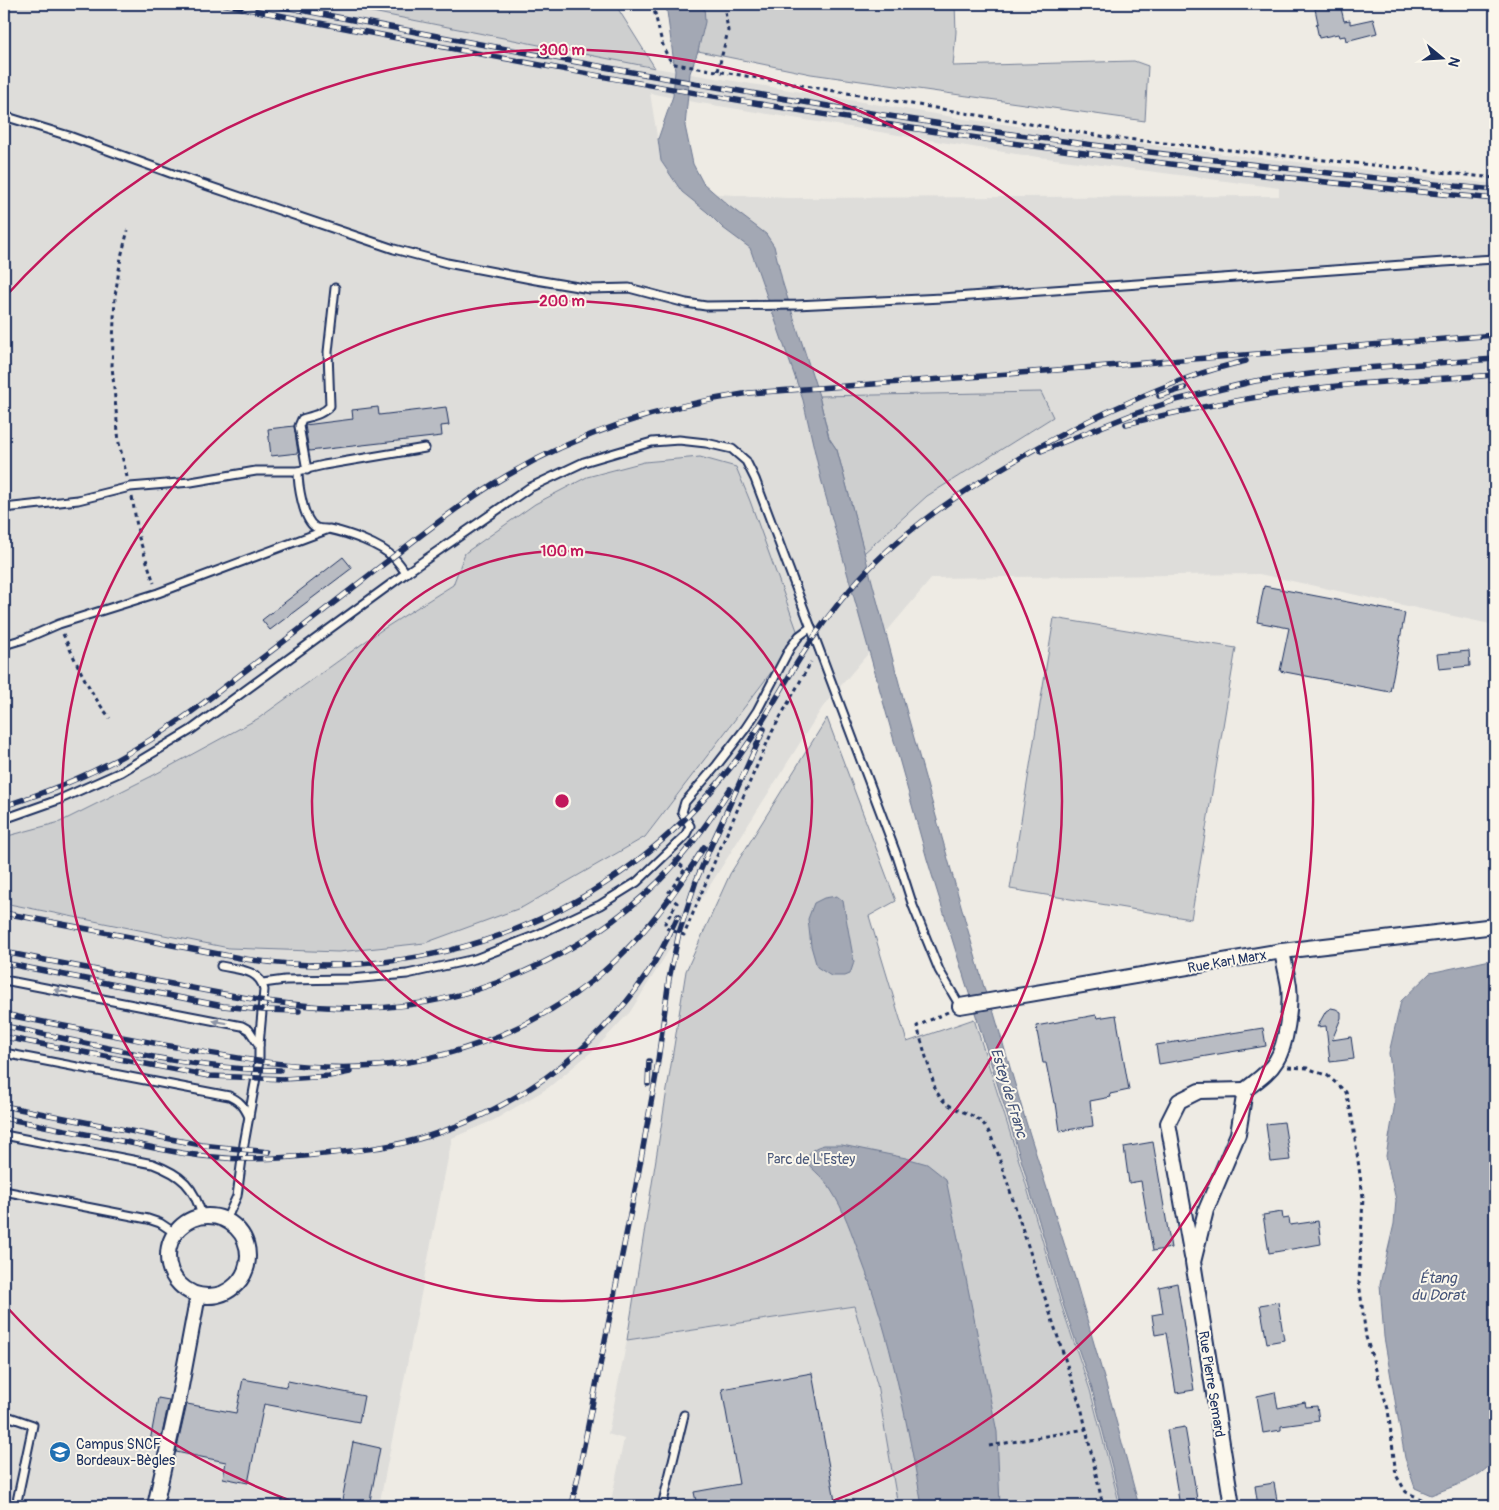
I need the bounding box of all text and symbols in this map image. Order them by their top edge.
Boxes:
north arrow [1416,32,1466,82]
text: 300 m [539,41,585,60]
text: N [1444,55,1463,69]
text: 200 m [539,292,585,311]
text: 100 m [541,542,583,561]
centre of rings [553,792,571,810]
street label: Rue Karl Marx [1186,946,1268,977]
one-way arrow [53,987,68,995]
one-way arrow [212,1017,228,1025]
water label: Estey de Franc [986,1046,1032,1142]
park label: Parc de L'Estey [767,1151,855,1168]
water label: Étang du Dorat [1411,1269,1467,1305]
street label: Rue Pierre Semard [1195,1330,1228,1439]
place label: Campus SNCF Bordeaux-Bègles [76,1436,176,1469]
school or university icon: Campus SNCF Bordeaux-Bègles [48,1440,72,1464]

